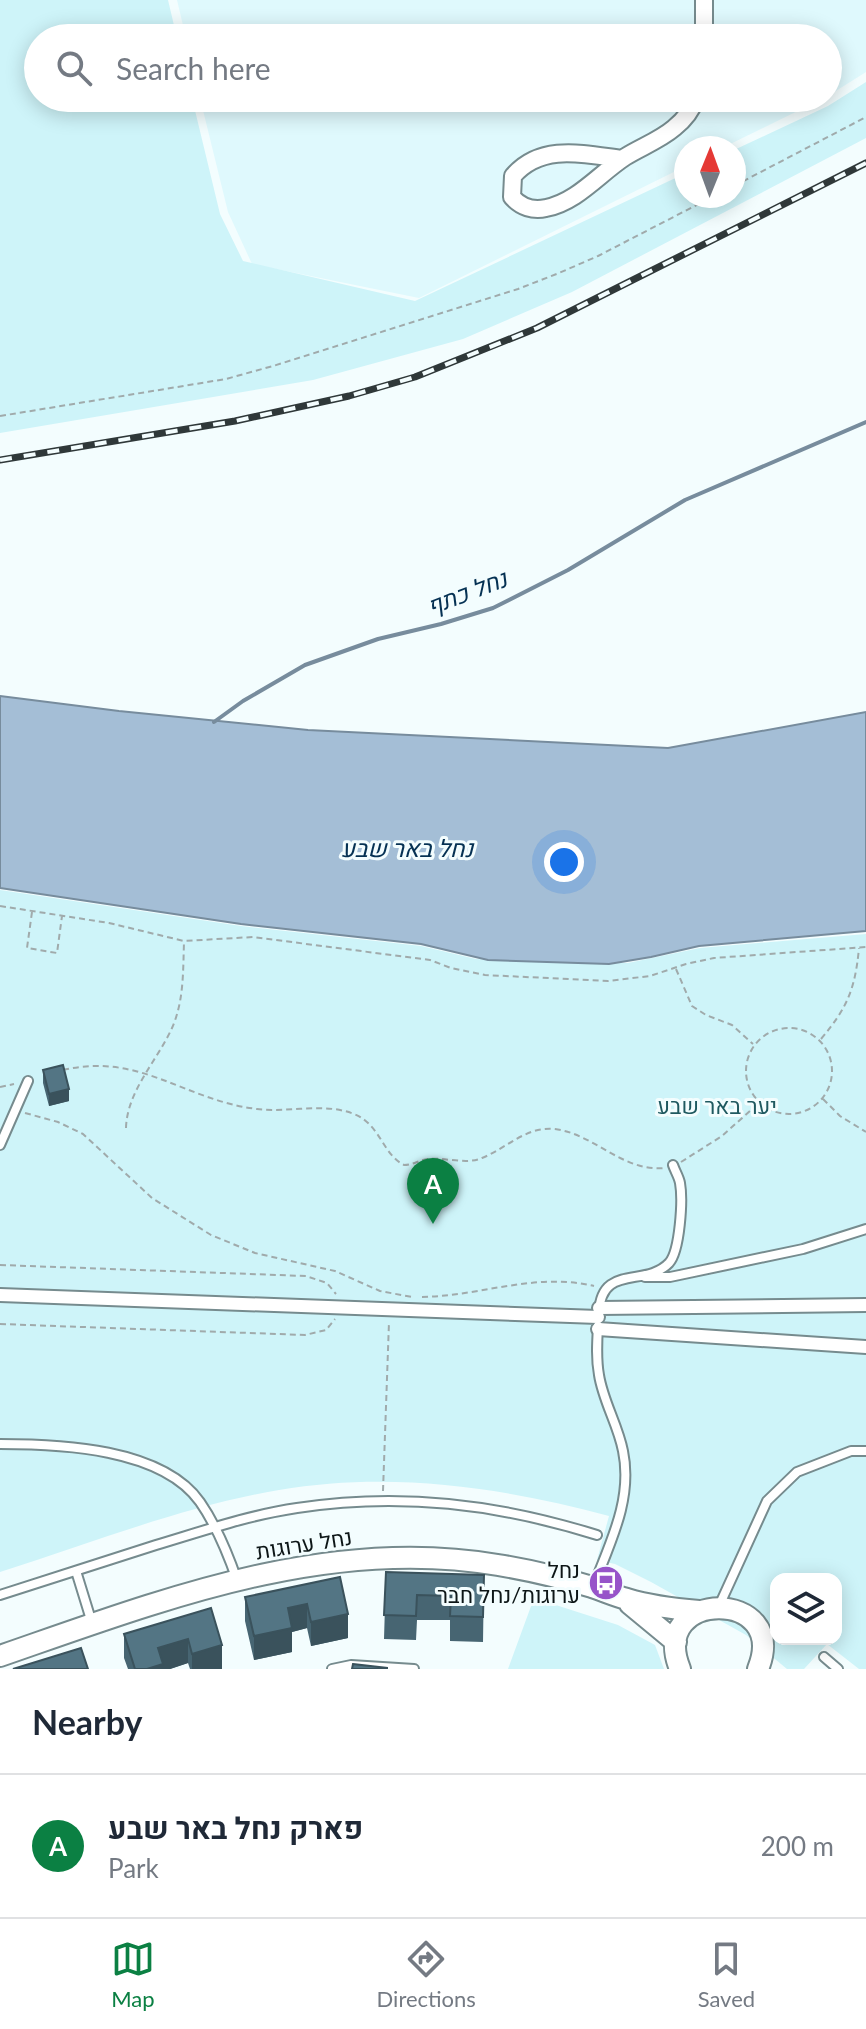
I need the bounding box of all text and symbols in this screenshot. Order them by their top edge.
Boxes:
search box [24,24,842,112]
icon: search [52,46,96,90]
text: Search here [116,50,271,86]
north arrow [674,136,746,208]
water label: נחל כתף [422,562,513,620]
water label: נחל באר שבע [341,833,475,862]
your location [544,842,584,882]
park label: יער באר שבע [657,1092,777,1119]
pin: A [407,1158,459,1224]
street label: נחל ערוגות [254,1523,354,1564]
place label: נחל ערוגות/נחל חבר [437,1556,580,1608]
bus stop icon: נחל ערוגות/נחל חבר [587,1564,625,1602]
map controls [770,1573,842,1645]
button: layers [770,1573,842,1645]
text: Nearby [32,1701,143,1742]
text: פארק נחל באר שבע [108,1809,363,1845]
text: A [49,1830,67,1862]
text: 200 m [761,1830,834,1862]
text: Park [108,1852,159,1884]
tab: Map [111,1937,155,2012]
tab: Directions [377,1937,476,2012]
tab: Saved [698,1937,755,2012]

